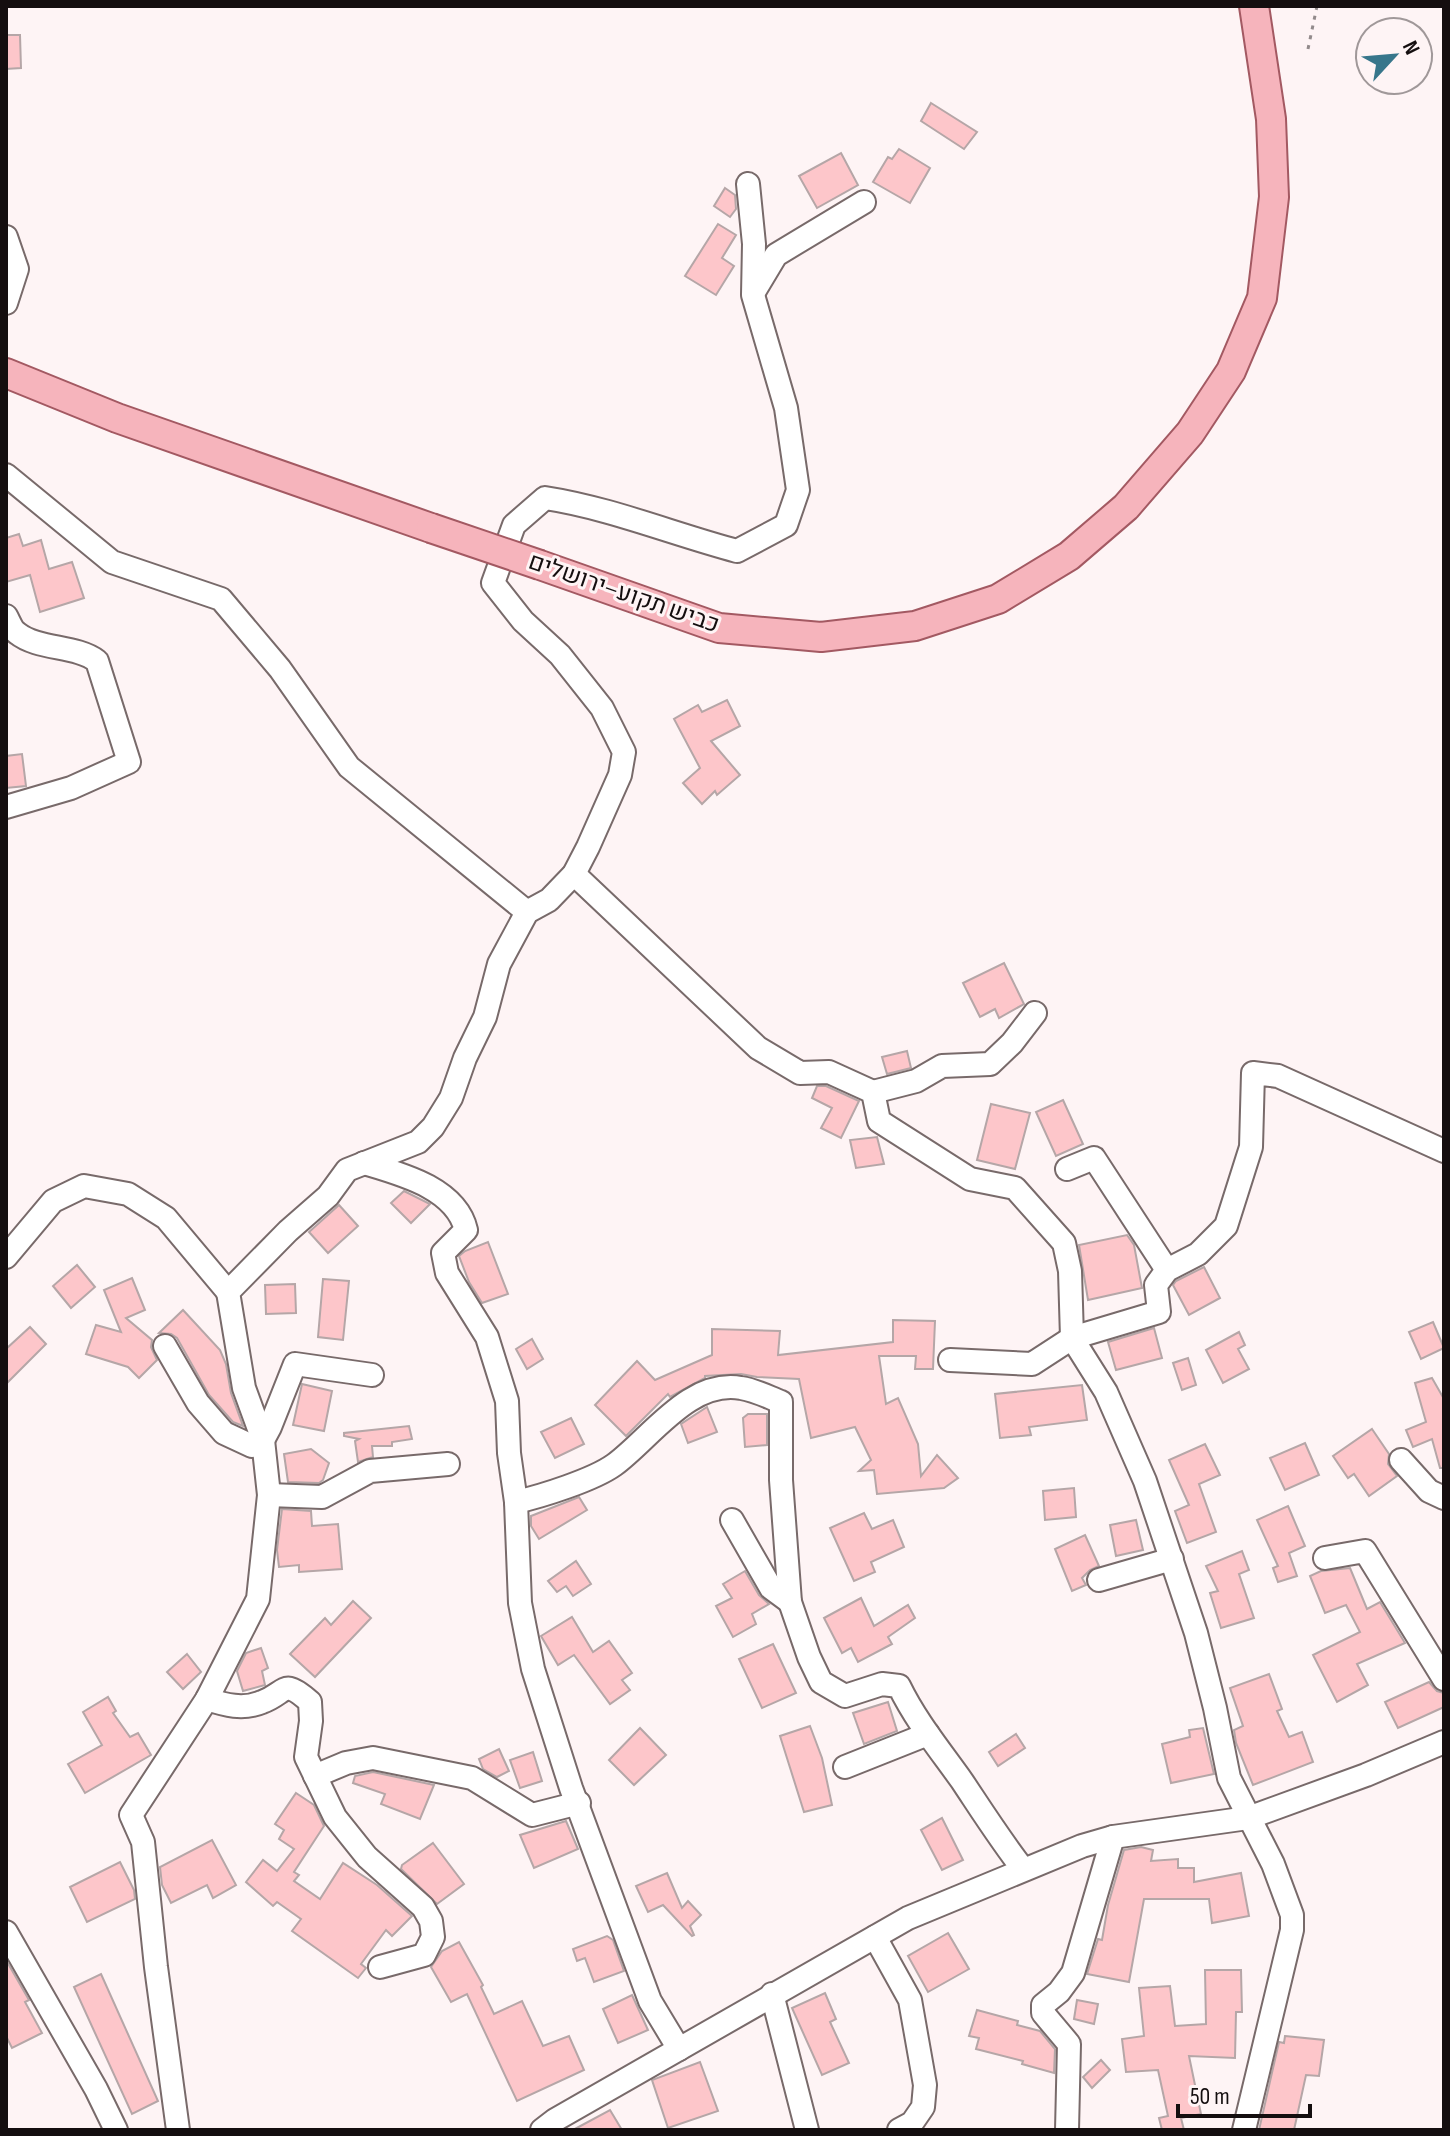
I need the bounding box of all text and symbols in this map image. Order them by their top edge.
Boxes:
north arrow [1354,16,1434,96]
text: N [1396,37,1425,59]
street label: כביש תקוע–ירושלים [525,547,723,639]
scale bar [1178,2068,1310,2118]
text: 50 m [1190,2082,1230,2111]

